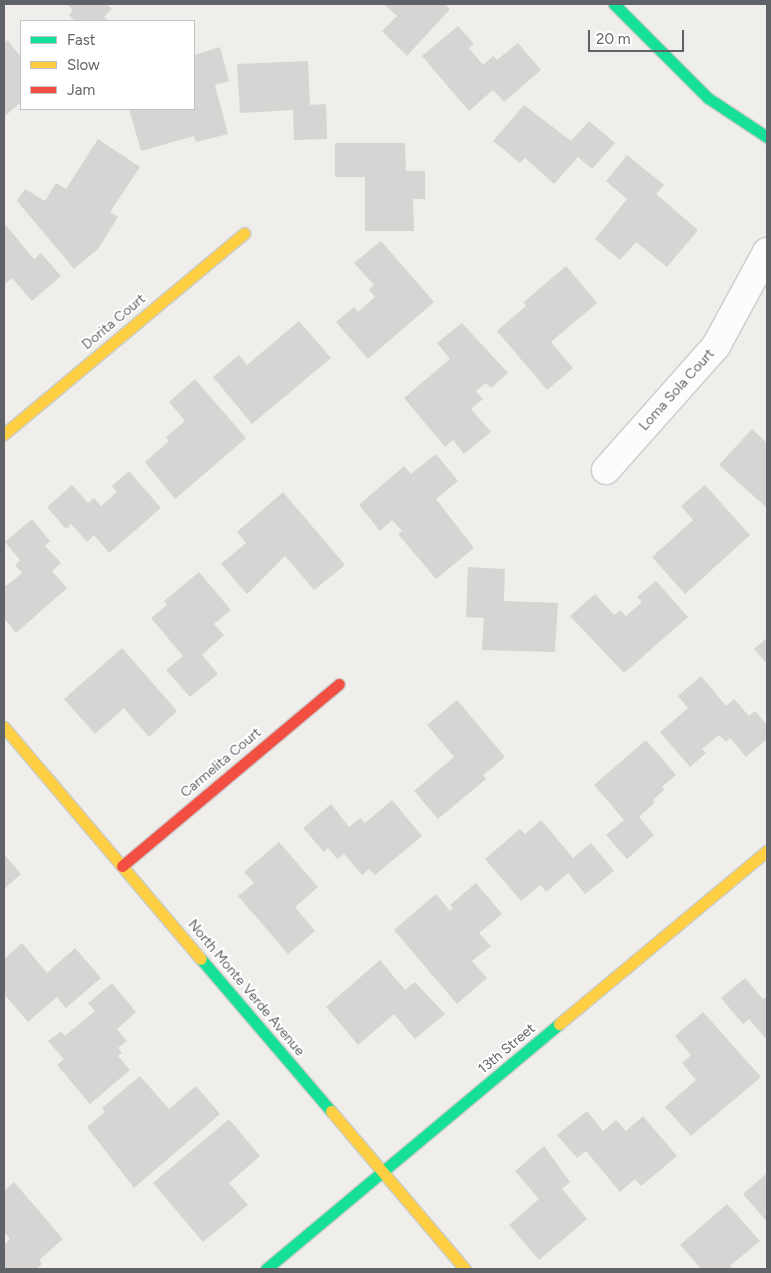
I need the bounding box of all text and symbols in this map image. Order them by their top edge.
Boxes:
legend [20,20,195,110]
scale bar [591,20,687,52]
text: 20 m [596,30,630,48]
text: Fast [67,31,95,49]
text: Slow [67,56,100,74]
text: Jam [67,81,95,99]
street label: Dorita Court [79,291,149,353]
street label: Loma Sola Court [636,346,718,434]
street label: Carmelita Court [177,725,265,801]
street label: North Monte Verde Avenue [184,917,308,1059]
street label: 13th Street [475,1020,539,1078]

